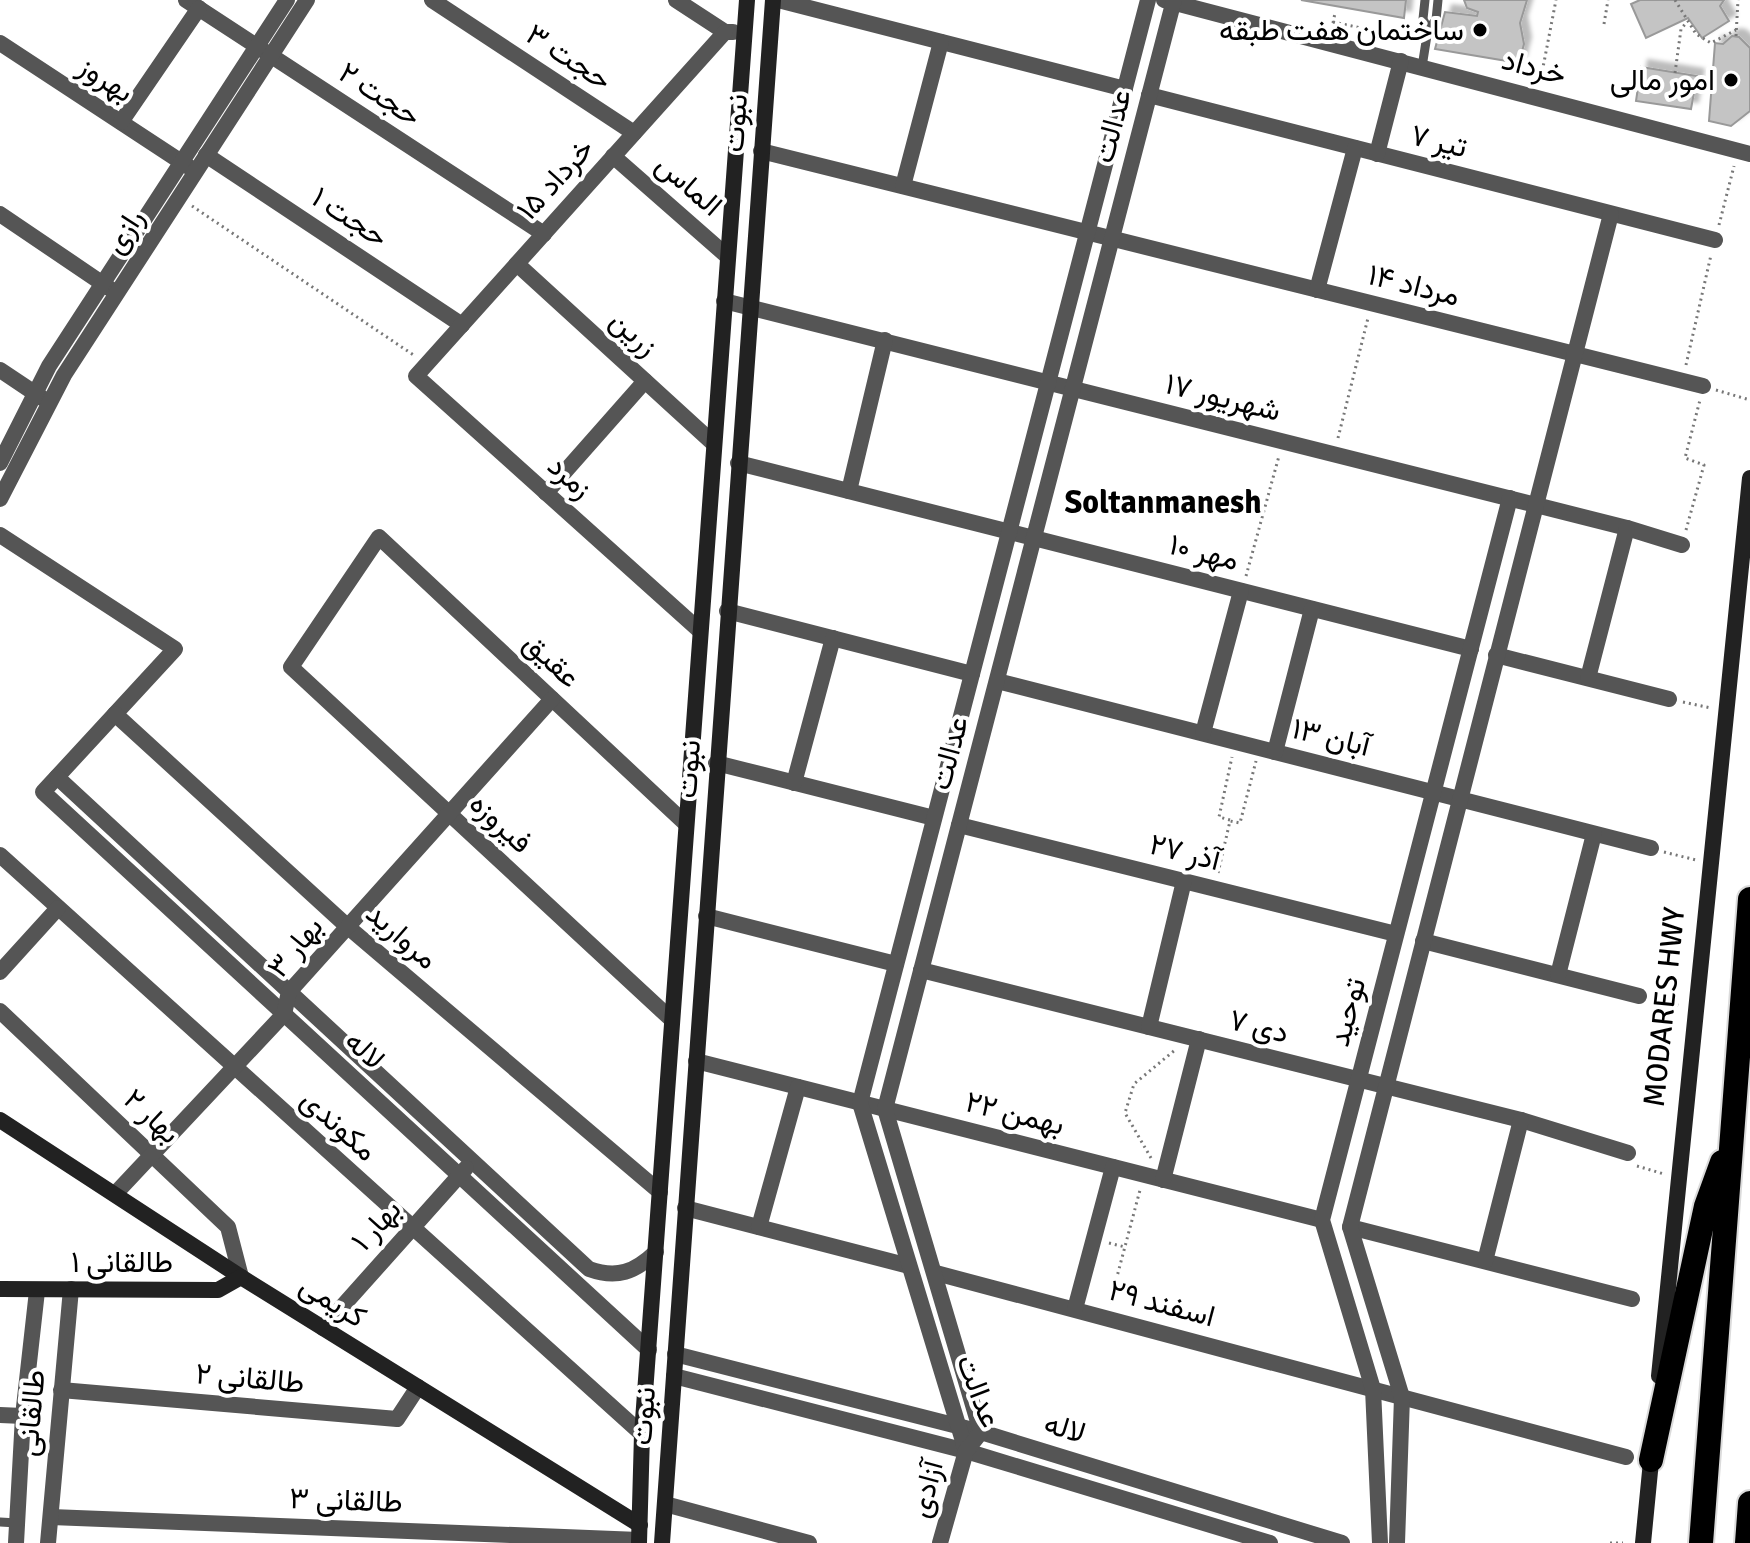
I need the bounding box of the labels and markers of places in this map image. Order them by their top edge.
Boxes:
place label: ساختمان هفت طبقه [1219,12,1464,49]
marker: ساختمان هفت طبقه [1471,21,1489,39]
place label: امور مالی [1610,62,1715,99]
marker: امور مالی [1722,71,1740,89]

